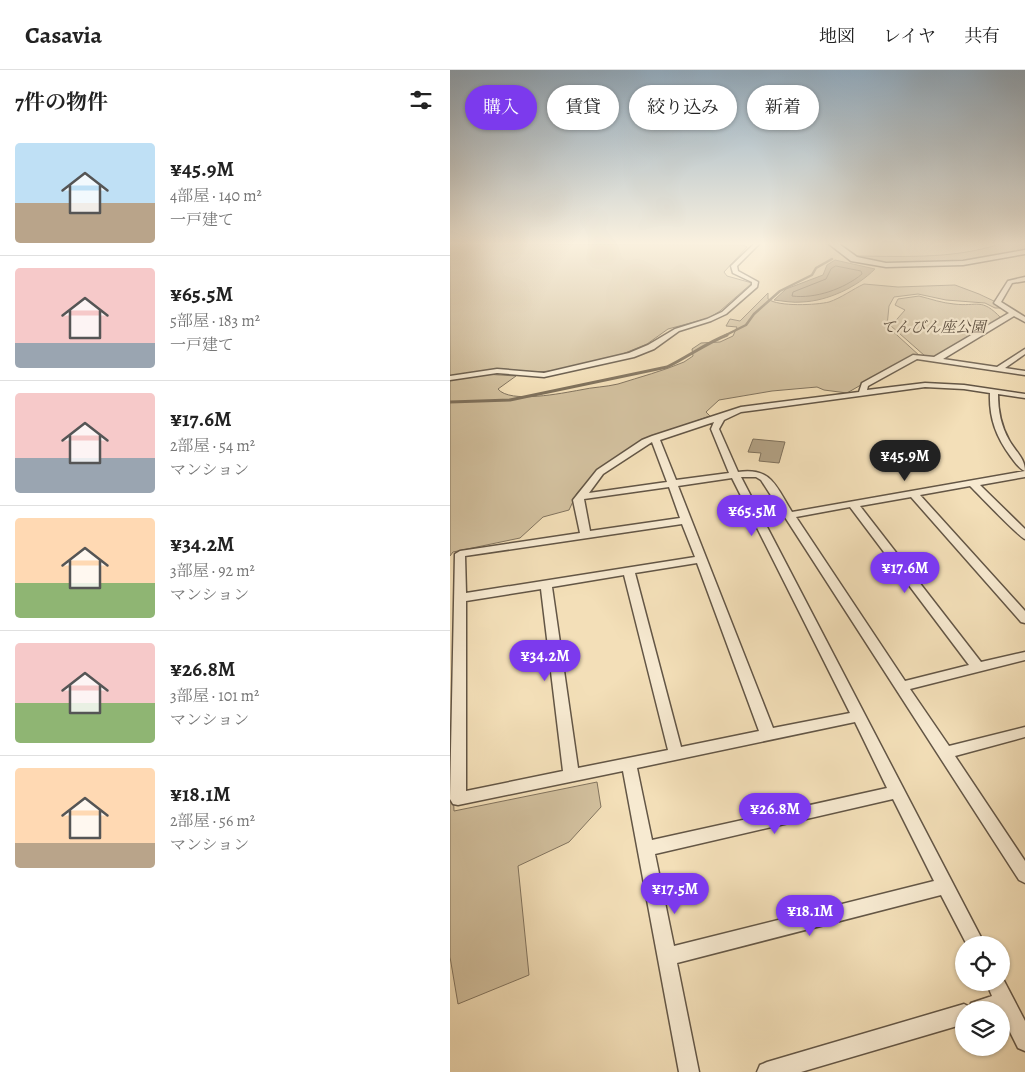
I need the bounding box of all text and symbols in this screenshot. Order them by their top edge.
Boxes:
text: Casavia [25,19,102,51]
text: 地図 [819,24,855,48]
text: レイヤ [883,24,936,48]
text: 共有 [964,24,1000,48]
chip: 購入 [465,85,537,130]
chip: 賃貸 [547,85,619,130]
chip: 絞り込み [629,85,737,130]
chip: 新着 [747,85,819,130]
icon: filters [407,86,435,114]
text: 7件の物件 [15,88,108,116]
text: ¥45.9M [170,155,234,183]
icon: home [55,163,115,223]
text: 4部屋 · 140 m² [170,185,262,207]
text: 一戸建て [170,209,234,231]
text: ¥65.5M [170,280,233,308]
icon: home [55,288,115,348]
text: 5部屋 · 183 m² [170,310,260,332]
park label: てんびん座公園 [880,317,988,337]
text: 一戸建て [170,334,234,356]
text: ¥17.6M [170,405,232,433]
icon: home [55,413,115,473]
text: 2部屋 · 54 m² [170,435,255,457]
pin: ¥45.9M [864,440,946,482]
text: ¥45.9M [881,445,929,467]
text: マンション [170,459,249,481]
pin: ¥65.5M [711,494,793,537]
text: ¥65.5M [728,500,776,522]
text: ¥34.2M [170,530,235,558]
icon: home [55,538,115,598]
pin: ¥17.6M [864,552,946,594]
text: ¥17.6M [881,557,929,579]
text: 3部屋 · 92 m² [170,560,255,582]
text: マンション [170,584,249,606]
pin: ¥34.2M [504,640,586,682]
text: ¥34.2M [520,645,570,667]
text: ¥26.8M [170,655,236,683]
icon: home [55,663,115,723]
text: 3部屋 · 101 m² [170,685,259,707]
text: マンション [170,709,249,731]
text: ¥18.1M [170,780,231,808]
icon: home [55,788,115,848]
pin: ¥26.8M [734,792,816,835]
text: ¥26.8M [750,798,800,820]
text: 2部屋 · 56 m² [170,810,255,832]
text: マンション [170,834,249,856]
pin: ¥17.5M [634,872,716,915]
text: ¥17.5M [652,878,698,900]
pin: ¥18.1M [769,894,851,937]
text: ¥18.1M [787,900,833,922]
map controls [955,936,1010,1056]
button: locate [955,936,1010,991]
button: layers [955,1001,1010,1056]

